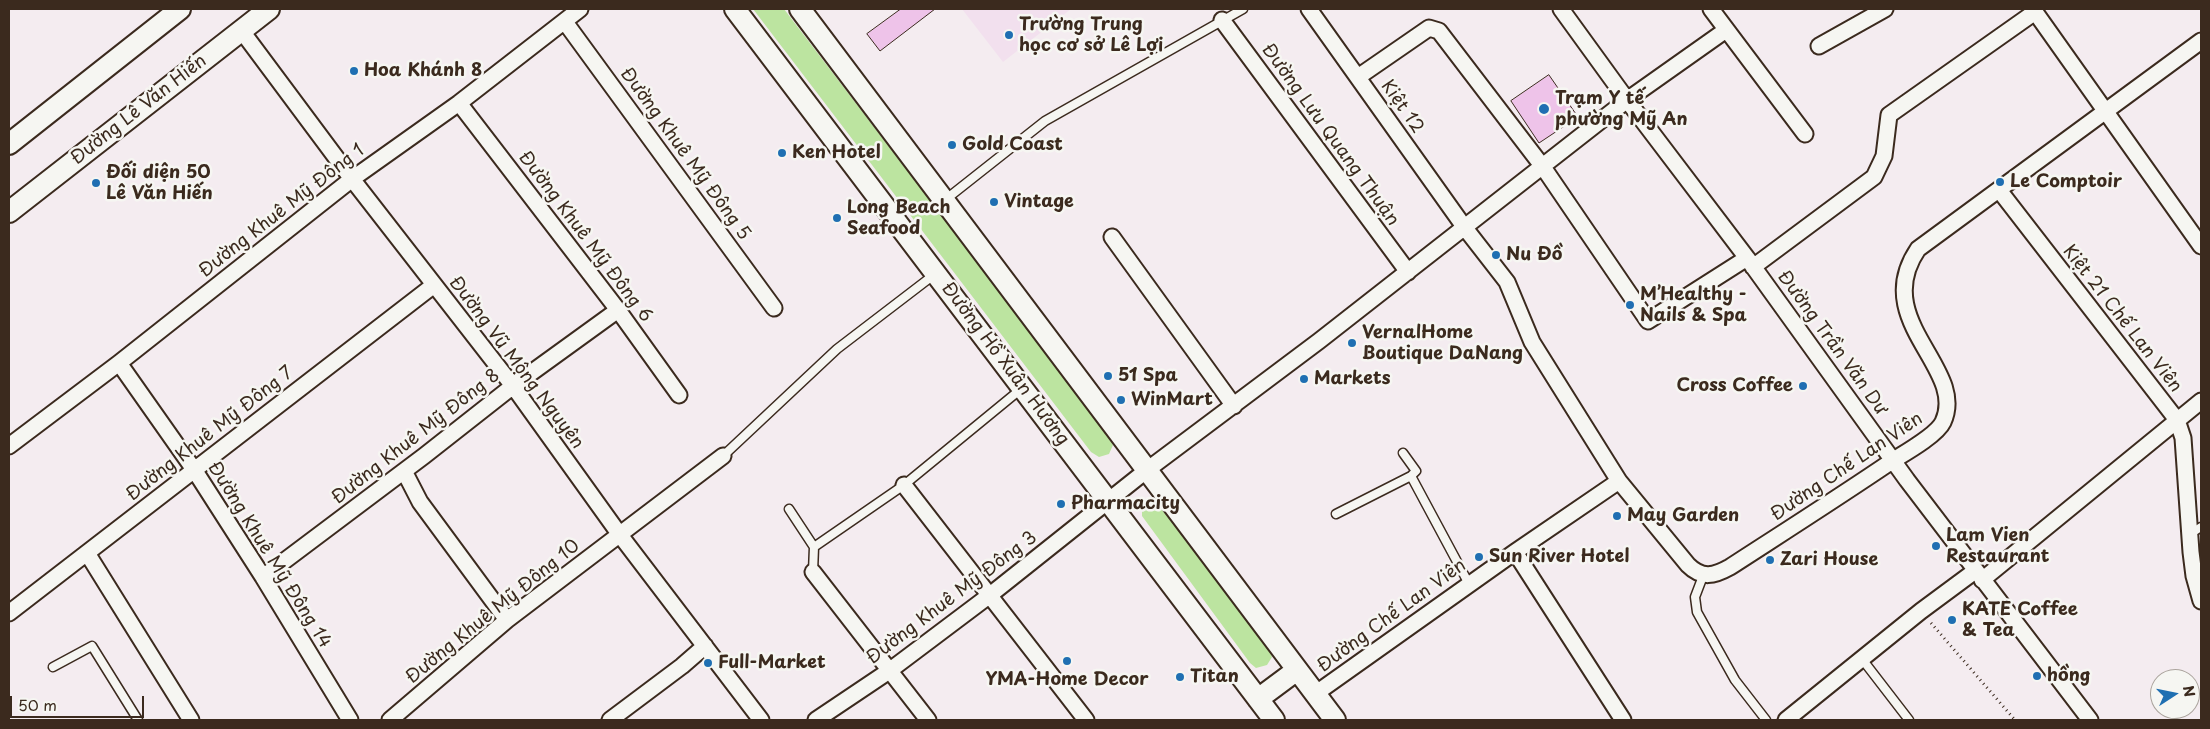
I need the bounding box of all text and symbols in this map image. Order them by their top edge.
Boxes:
place label: Trường Trung học cơ sở Lê Lợi [1019,14,1163,56]
marker: Trường Trung học cơ sở Lê Lợi [1003,29,1015,41]
street label: Đường Lưu Quang Thuận [1257,40,1403,230]
street label: Đường Lê Văn Hiến [67,50,211,170]
place label: Hoa Khánh 8 [364,60,482,82]
street label: Đường Khuê Mỹ Đông 5 [615,64,755,244]
marker: Hoa Khánh 8 [348,65,360,77]
street label: Kiệt 12 [1376,76,1428,138]
place label: Trạm Y tế phường Mỹ An [1555,88,1688,130]
marker: Trạm Y tế phường Mỹ An [1537,102,1551,116]
place label: Gold Coast [962,134,1063,156]
marker: Gold Coast [946,139,958,151]
street label: Đường Khuê Mỹ Đông 1 [195,140,369,282]
place label: Ken Hotel [792,142,881,164]
street label: Đường Khuê Mỹ Đông 6 [514,147,656,327]
marker: Ken Hotel [776,147,788,159]
place label: Đối diện 50 Lê Văn Hiến [106,162,213,204]
place label: Le Comptoir [2010,171,2122,193]
marker: Le Comptoir [1994,176,2006,188]
marker: Đối diện 50 Lê Văn Hiến [90,177,102,189]
place label: Vintage [1004,191,1074,213]
marker: Vintage [988,196,1000,208]
place label: Long Beach Seafood [847,197,950,240]
marker: Long Beach Seafood [831,212,843,224]
street label: Kiệt 21 Chế Lan Viên [2058,241,2186,397]
place label: Nu Đồ [1506,244,1562,266]
marker: Nu Đồ [1490,249,1502,261]
street label: Đường Trần Văn Dư [1772,267,1892,419]
street label: Đường Vũ Mộng Nguyên [444,272,588,454]
street label: Đường Hồ Xuân Hương [937,278,1073,450]
place label: M’Healthy - Nails & Spa [1640,284,1747,326]
marker: M’Healthy - Nails & Spa [1624,299,1636,311]
place label: VernalHome Boutique DaNang [1362,322,1523,364]
marker: VernalHome Boutique DaNang [1346,337,1358,349]
street label: Đường Khuê Mỹ Đông 7 [122,362,298,506]
street label: Đường Khuê Mỹ Đông 8 [328,365,504,509]
place label: 51 Spa [1118,365,1178,387]
place label: Markets [1314,368,1390,390]
marker: 51 Spa [1102,370,1114,382]
marker: Markets [1298,373,1310,385]
place label: Cross Coffee [1676,375,1793,397]
marker: Cross Coffee [1797,380,1809,392]
place label: WinMart [1131,389,1213,411]
marker: WinMart [1115,394,1127,406]
street label: Đường Chế Lan Viên [1767,408,1927,526]
street label: Đường Khuê Mỹ Đông 14 [203,458,335,652]
place label: Pharmacity [1071,493,1180,515]
marker: Pharmacity [1055,498,1067,510]
place label: May Garden [1627,505,1739,527]
marker: May Garden [1611,510,1623,522]
place label: Lam Vien Restaurant [1946,525,2049,568]
street label: Đường Khuê Mỹ Đông 3 [863,527,1041,669]
street label: Đường Khuê Mỹ Đông 10 [402,535,584,689]
marker: Lam Vien Restaurant [1930,540,1942,552]
place label: Sun River Hotel [1489,546,1629,568]
place label: Zari House [1780,549,1878,571]
marker: Sun River Hotel [1473,551,1485,563]
marker: Zari House [1764,554,1776,566]
street label: Đường Chế Lan Viên [1314,555,1470,677]
place label: KATE Coffee & Tea [1962,599,2078,642]
marker: KATE Coffee & Tea [1946,614,1958,626]
place label: Full-Market [718,652,826,674]
marker: YMA-Home Decor [1061,655,1073,667]
marker: Full-Market [702,657,714,669]
place label: hồng [2047,665,2091,687]
place label: Titan [1190,666,1239,688]
place label: YMA-Home Decor [986,669,1148,691]
north arrow [2150,669,2200,719]
marker: hồng [2031,670,2043,682]
marker: Titan [1174,671,1186,683]
text: N [2178,684,2201,699]
scale bar [12,686,146,718]
text: 50 m [18,693,57,716]

